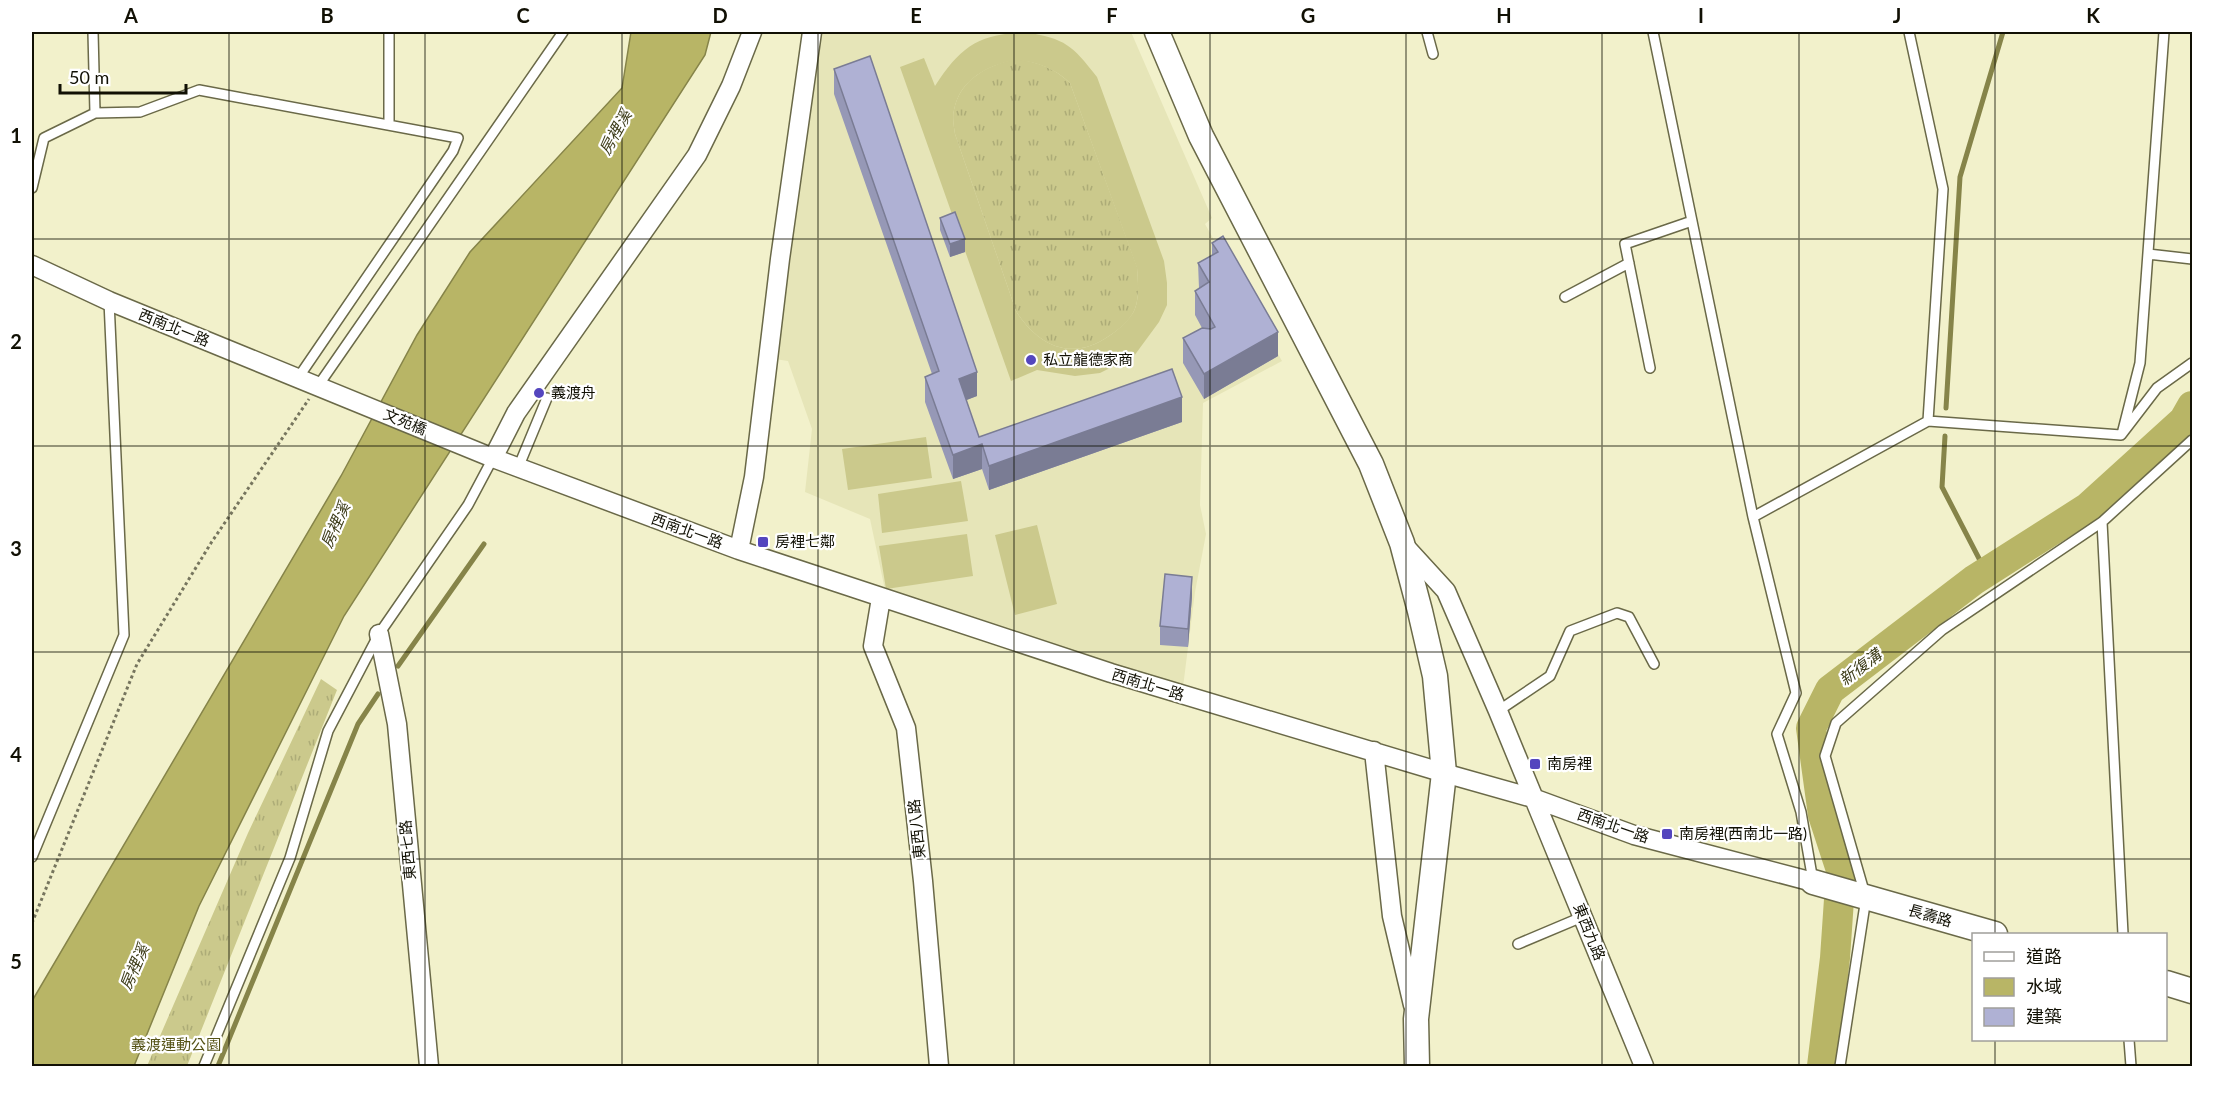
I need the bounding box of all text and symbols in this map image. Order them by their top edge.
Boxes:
text: A [123,3,138,27]
text: B [320,3,334,27]
text: C [516,3,530,27]
text: D [712,3,728,27]
text: E [910,3,922,27]
text: F [1106,3,1118,27]
text: G [1301,3,1315,27]
text: H [1496,3,1512,27]
text: I [1698,3,1704,27]
text: J [1893,3,1901,27]
text: K [2086,3,2100,27]
scale bar [60,57,186,95]
text: 50 m [69,66,109,88]
water label: 房裡溪 [595,104,635,157]
text: 1 [10,123,22,147]
street label: 西南北一路 [136,305,213,349]
text: 2 [10,329,22,353]
place label: 私立龍德家商 [1043,350,1133,368]
marker: 私立龍德家商 [1024,353,1038,367]
place label: 義渡舟 [551,383,596,401]
marker: 義渡舟 [532,386,546,400]
street label: 文苑橋 [381,404,430,438]
water label: 房裡溪 [316,497,354,551]
street label: 西南北一路 [649,509,726,551]
place label: 房裡七鄰 [775,532,835,550]
marker: 房裡七鄰 [756,535,770,549]
text: 3 [10,536,22,560]
water label: 新復溝 [1835,643,1886,689]
street label: 西南北一路 [1110,664,1187,704]
text: 4 [10,742,22,766]
place label: 南房裡 [1547,754,1592,772]
marker: 南房裡 [1528,757,1542,771]
street label: 東西八路 [904,798,928,860]
street label: 西南北一路 [1575,804,1652,846]
street label: 東西七路 [395,819,419,881]
place label: 南房裡(西南北一路) [1679,824,1807,842]
marker: 南房裡(西南北一路) [1660,827,1674,841]
street label: 東西九路 [1570,900,1610,963]
street label: 長壽路 [1906,900,1954,930]
legend [1972,933,2167,1041]
water label: 房裡溪 [115,939,153,993]
text: 道路 [2026,945,2062,967]
text: 5 [10,949,22,973]
text: 水域 [2026,975,2062,997]
text: 建築 [2026,1005,2062,1027]
park label: 義渡運動公園 [131,1035,221,1053]

